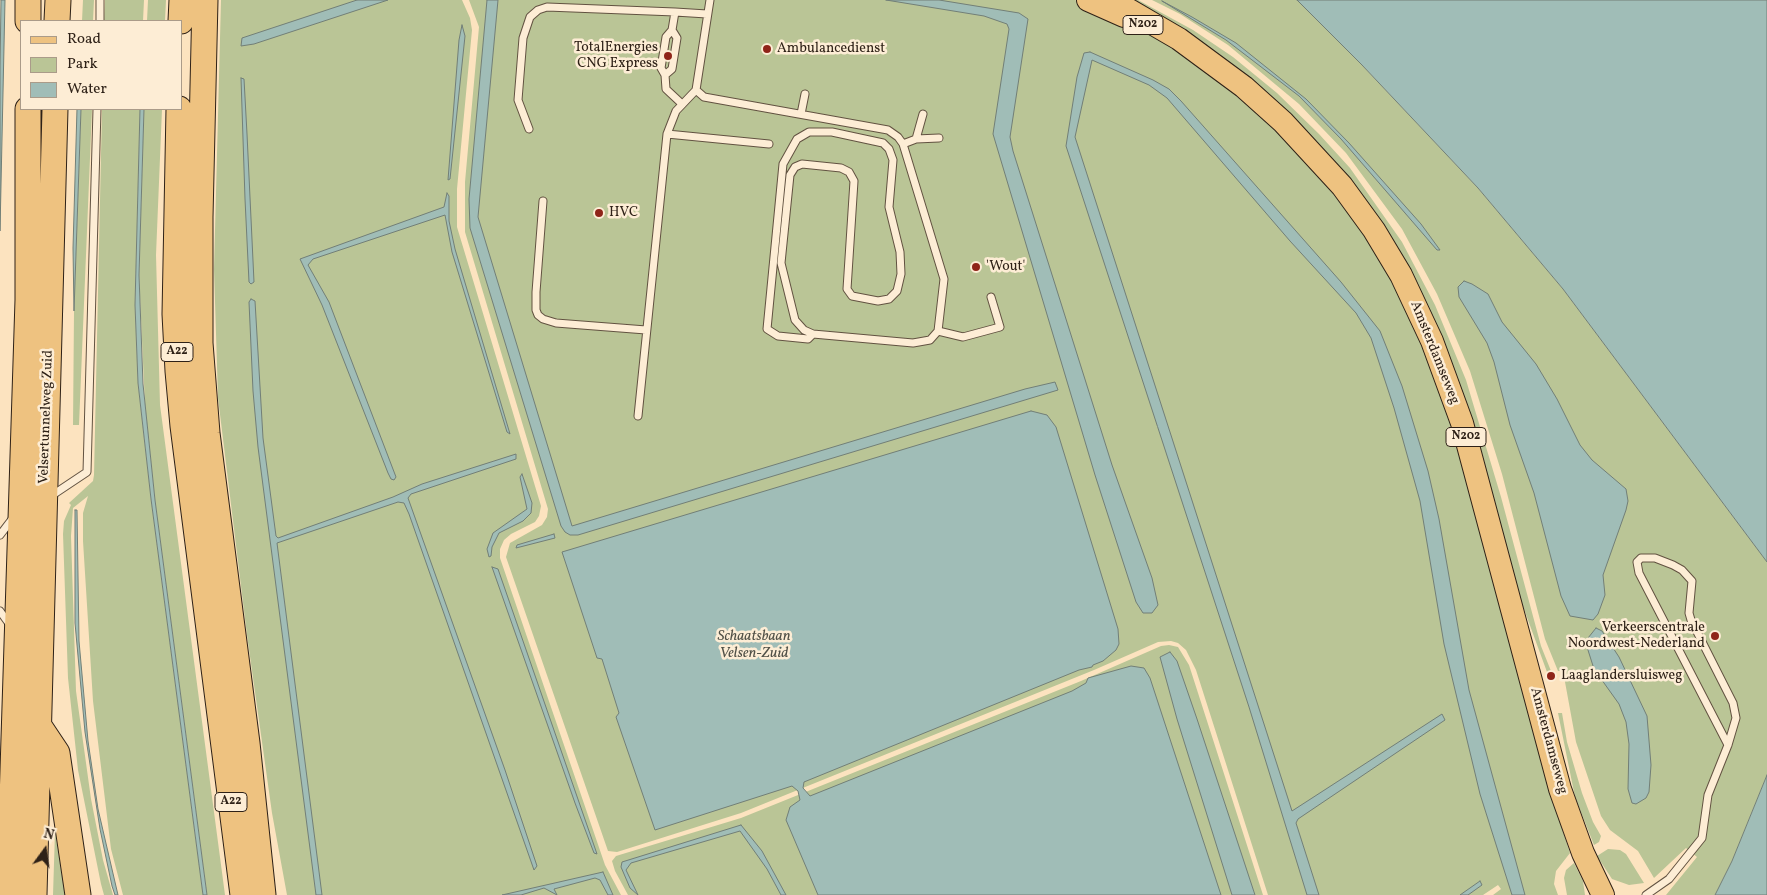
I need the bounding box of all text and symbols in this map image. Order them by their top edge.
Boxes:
road number: N202 [1123,16,1163,34]
legend [20,20,182,110]
text: Road [67,29,101,50]
place label: TotalEnergies CNG Express [574,40,658,72]
place label: Ambulancedienst [777,41,885,57]
marker: Ambulancedienst [761,43,773,55]
marker: TotalEnergies CNG Express [662,50,674,62]
text: Park [67,54,98,75]
text: Water [67,79,107,100]
place label: HVC [609,205,638,221]
marker: HVC [593,207,605,219]
place label: 'Wout' [986,259,1025,275]
marker: 'Wout' [970,261,982,273]
street label: Amsterdamseweg [1406,299,1462,407]
road number: A22 [161,342,193,362]
street label: Velsertunnelweg Zuid [36,350,58,484]
road number: N202 [1446,428,1486,447]
place label: Verkeerscentrale Noordwest-Nederland [1568,620,1705,652]
water label: Schaatsbaan Velsen-Zuid [718,628,790,663]
marker: Verkeerscentrale Noordwest-Nederland [1709,630,1721,642]
place label: Laaglandersluisweg [1561,668,1682,684]
marker: Laaglandersluisweg [1545,670,1557,682]
street label: Amsterdamseweg [1526,686,1570,796]
road number: A22 [215,792,247,812]
north arrow [20,825,70,875]
text: N [42,825,56,845]

